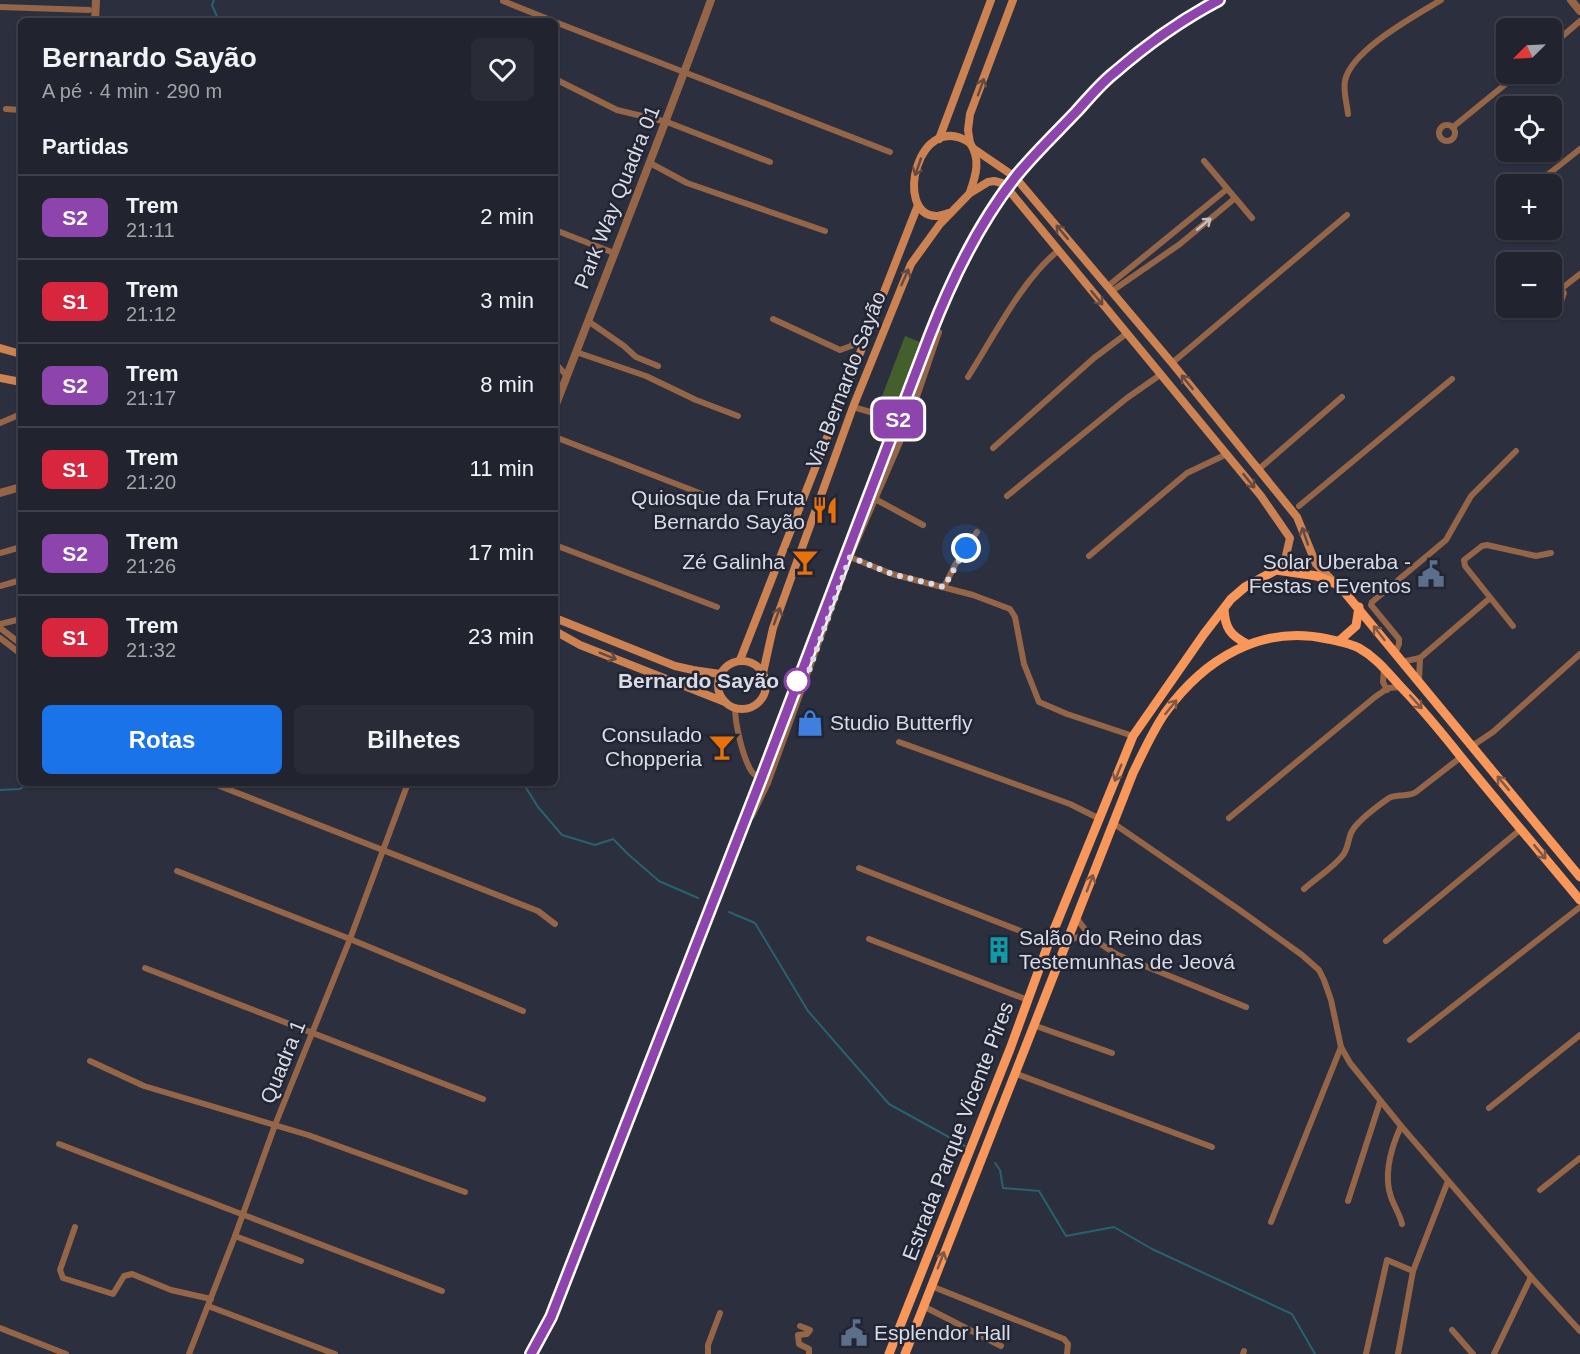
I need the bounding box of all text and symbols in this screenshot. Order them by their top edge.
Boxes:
north arrow [1496,18,1562,84]
map controls [1496,18,1562,318]
button: heart [471,38,534,101]
text: Bernardo Sayão [42,42,257,73]
one-way arrow [976,78,987,97]
text: A pé · 4 min · 290 m [42,80,222,102]
button: locate [1496,96,1562,162]
street label: Park Way Quadra 01 [569,102,664,292]
text: Partidas [42,134,129,159]
one-way arrow [912,157,923,176]
button: + [1496,174,1562,240]
text: Trem [126,193,179,218]
text: 2 min [480,204,534,229]
text: S2 [62,206,88,229]
one-way arrow [1196,217,1212,230]
text: 21:11 [126,219,175,241]
one-way arrow [1055,225,1069,240]
button: − [1496,252,1562,318]
one-way arrow [900,268,911,286]
text: Trem [126,277,179,302]
text: 3 min [480,288,534,313]
street label: Via Bernardo Sayão [801,288,890,472]
text: S1 [62,290,88,313]
one-way arrow [1091,290,1104,306]
text: 21:12 [126,303,176,325]
text: Trem [126,361,179,386]
text: 8 min [480,372,534,397]
text: S2 [62,374,88,397]
one-way arrow [1180,375,1194,390]
text: 21:17 [126,387,176,409]
line badge: S2 [871,400,925,438]
text: S2 [885,408,911,431]
text: Trem [126,445,179,470]
text: 11 min [470,456,534,481]
text: S1 [62,458,88,481]
text: 21:20 [126,471,176,493]
one-way arrow [1242,473,1255,489]
place label: Quiosque da Fruta Bernardo Sayão [631,486,805,533]
restaurant icon: Quiosque da Fruta Bernardo Sayão [810,495,840,525]
one-way arrow [1298,527,1309,546]
text: Trem [126,529,179,554]
your location [951,533,981,563]
text: 17 min [468,540,534,565]
text: S2 [62,542,88,565]
bar icon: Zé Galinha [790,547,820,577]
place label: Zé Galinha [682,550,785,573]
place label: Solar Uberaba - Festas e Eventos [1249,550,1411,597]
text: 21:26 [126,555,176,577]
public building icon: Solar Uberaba - Festas e Eventos [1416,559,1446,589]
one-way arrow [773,607,784,626]
text: Trem [126,613,179,638]
text: 23 min [468,624,534,649]
one-way arrow [1372,625,1385,641]
text: S1 [62,626,88,649]
text: 21:32 [126,639,176,661]
one-way arrow [598,651,617,662]
marker: Bernardo Sayão [784,668,810,694]
place label: Bernardo Sayão [618,669,779,692]
one-way arrow [1409,695,1423,710]
one-way arrow [1164,699,1177,715]
button: Rotas [42,705,282,774]
button: Bilhetes [294,705,534,774]
shop icon: Studio Butterfly [795,708,825,738]
place label: Studio Butterfly [830,711,973,734]
place label: Consulado Chopperia [602,723,702,770]
bar icon: Consulado Chopperia [707,732,737,762]
one-way arrow [1112,763,1123,781]
one-way arrow [1496,775,1509,791]
one-way arrow [1534,844,1547,860]
one-way arrow [1085,875,1096,893]
place label: Salão do Reino das Testemunhas de Jeová [1019,926,1235,973]
building icon: Salão do Reino das Testemunhas de Jeová [984,935,1014,965]
street label: Estrada Parque Vicente Pires [898,998,1018,1263]
street label: Quadra 1 [255,1017,310,1107]
one-way arrow [936,1251,947,1270]
public building icon: Esplendor Hall [839,1318,869,1348]
place label: Esplendor Hall [874,1321,1011,1344]

